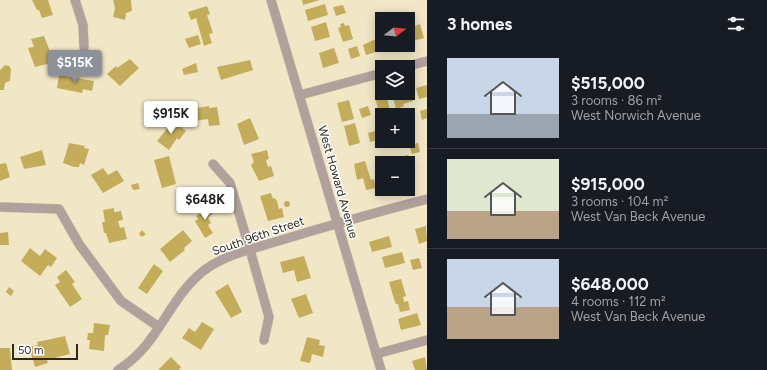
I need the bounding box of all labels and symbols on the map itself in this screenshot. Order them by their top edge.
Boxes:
north arrow [375,12,415,52]
pin: $515K [47,50,103,84]
pin: $915K [143,101,199,135]
street label: West Howard Avenue [315,124,361,240]
pin: $648K [177,187,233,221]
street label: South 96th Street [210,214,306,258]
scale bar [12,342,78,361]

